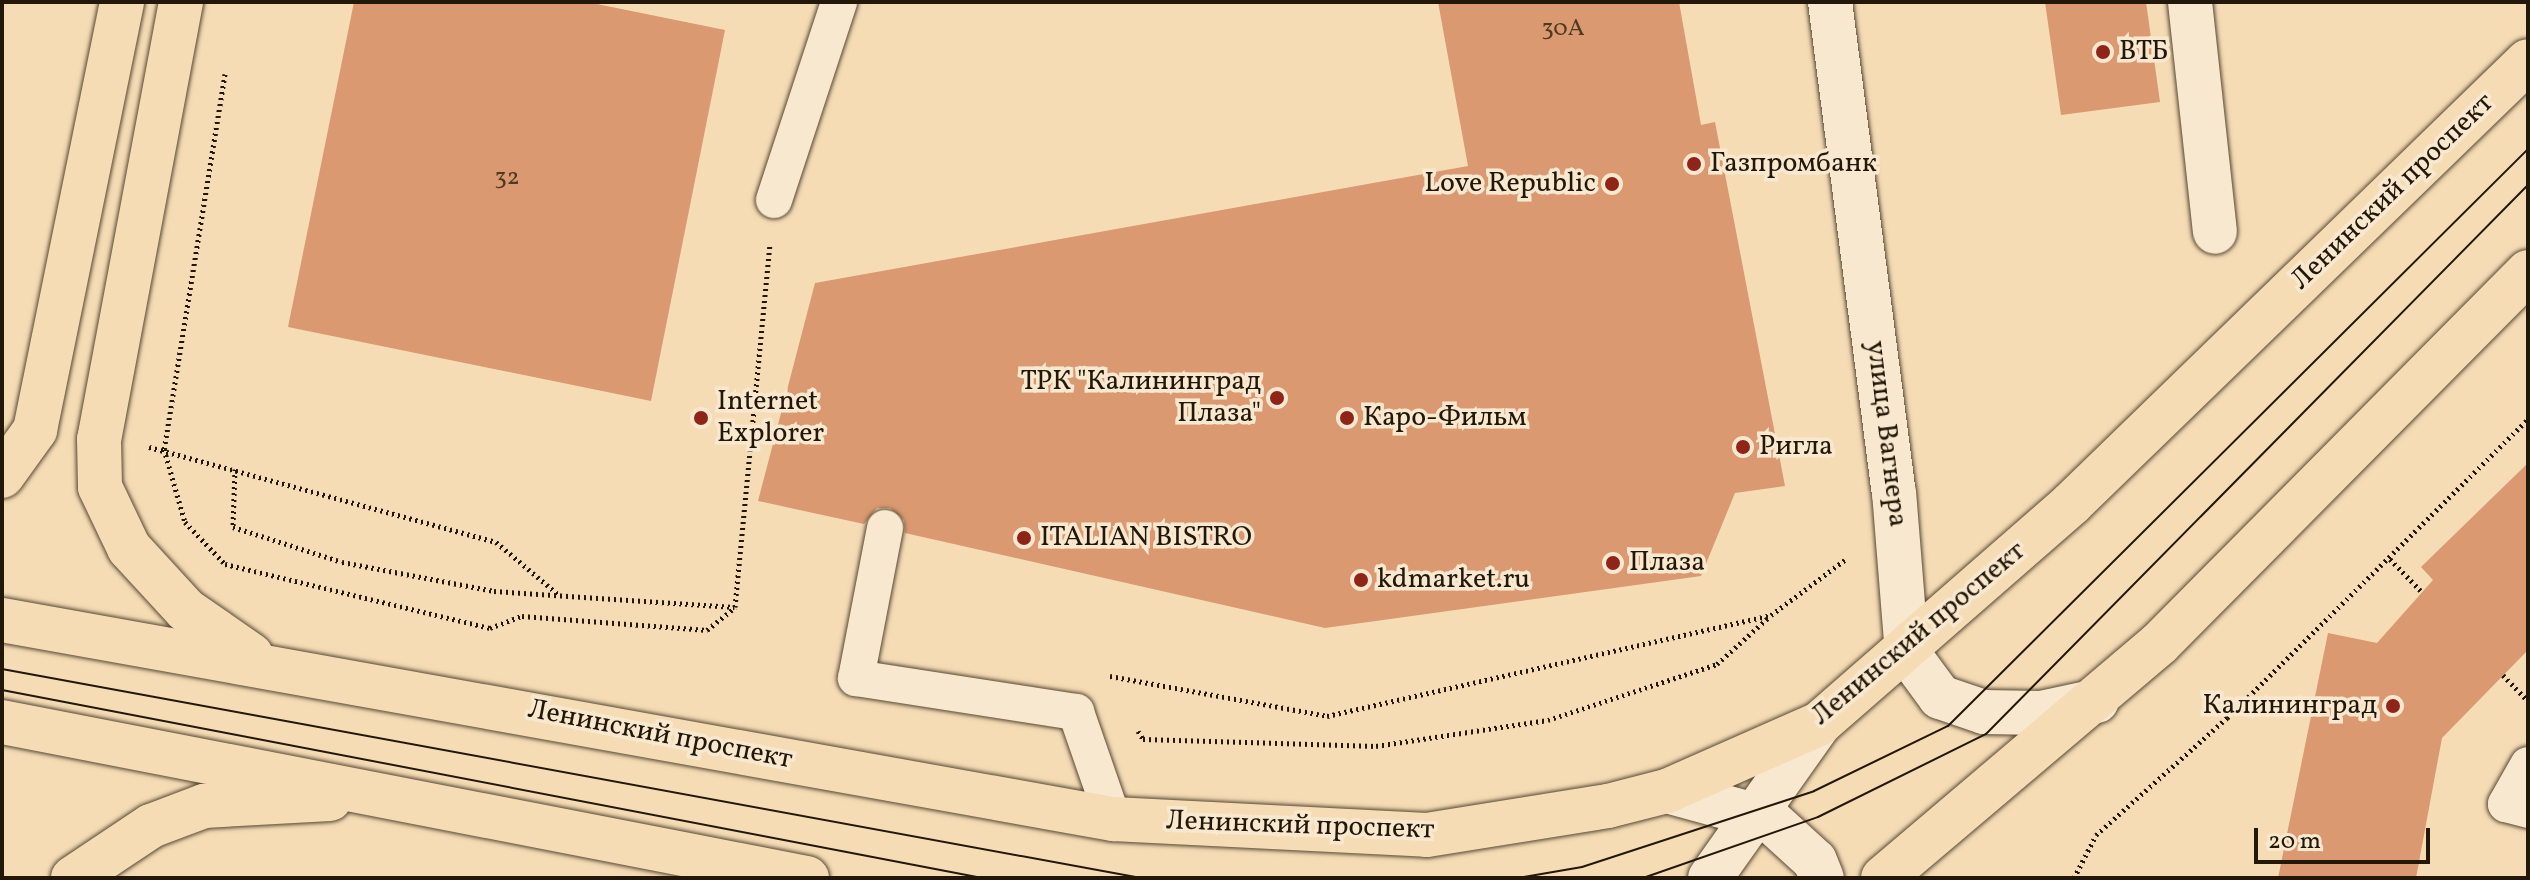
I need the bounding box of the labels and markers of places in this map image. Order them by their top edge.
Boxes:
place label: ВТБ [2119,35,2169,69]
marker: ВТБ [2094,43,2112,61]
place label: Газпромбанк [1710,147,1877,181]
marker: Газпромбанк [1685,155,1703,173]
place label: Love Republic [1424,167,1596,201]
marker: Love Republic [1603,175,1621,193]
place label: ТРК "Калининград Плаза" [1020,365,1261,431]
place label: Internet Explorer [717,385,824,451]
marker: ТРК "Калининград Плаза" [1268,389,1286,407]
place label: Каро-Фильм [1363,401,1527,435]
marker: Internet Explorer [692,409,710,427]
marker: Каро-Фильм [1338,409,1356,427]
place label: Ригла [1759,430,1833,464]
marker: Ригла [1734,438,1752,456]
place label: ITALIAN BISTRO [1040,521,1252,555]
marker: ITALIAN BISTRO [1015,529,1033,547]
place label: Плаза [1629,546,1705,580]
marker: Плаза [1604,554,1622,572]
place label: kdmarket.ru [1377,563,1530,597]
marker: kdmarket.ru [1352,571,1370,589]
place label: Калининград [2203,689,2377,723]
marker: Калининград [2384,697,2402,715]

